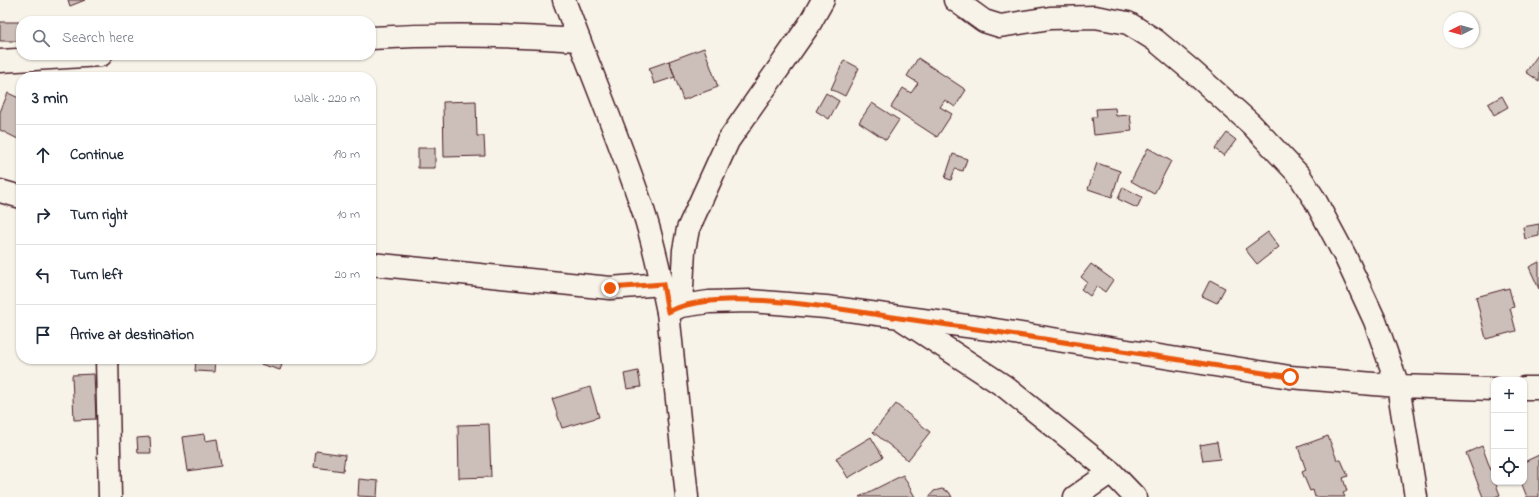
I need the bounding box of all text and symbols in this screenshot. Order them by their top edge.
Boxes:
north arrow [1443,12,1479,48]
search box [16,16,376,60]
icon: search [30,27,52,49]
text: Search here [62,27,134,49]
text: 3 min [32,86,68,111]
text: Walk · 220 m [294,89,360,108]
icon: ahead [32,144,54,166]
text: Continue [70,144,124,166]
text: 190 m [333,145,360,164]
icon: right [32,204,54,226]
text: Turn right [70,204,128,226]
text: 10 m [337,205,360,224]
icon: left [32,264,54,286]
text: Turn left [70,264,123,286]
text: 20 m [335,265,360,284]
route end [601,279,619,297]
icon: arrive [32,324,54,346]
text: Arrive at destination [70,324,194,346]
route start [1281,368,1299,386]
map controls [1491,377,1527,485]
button: + [1491,377,1527,413]
button: − [1491,413,1527,449]
button: locate [1491,449,1527,485]

